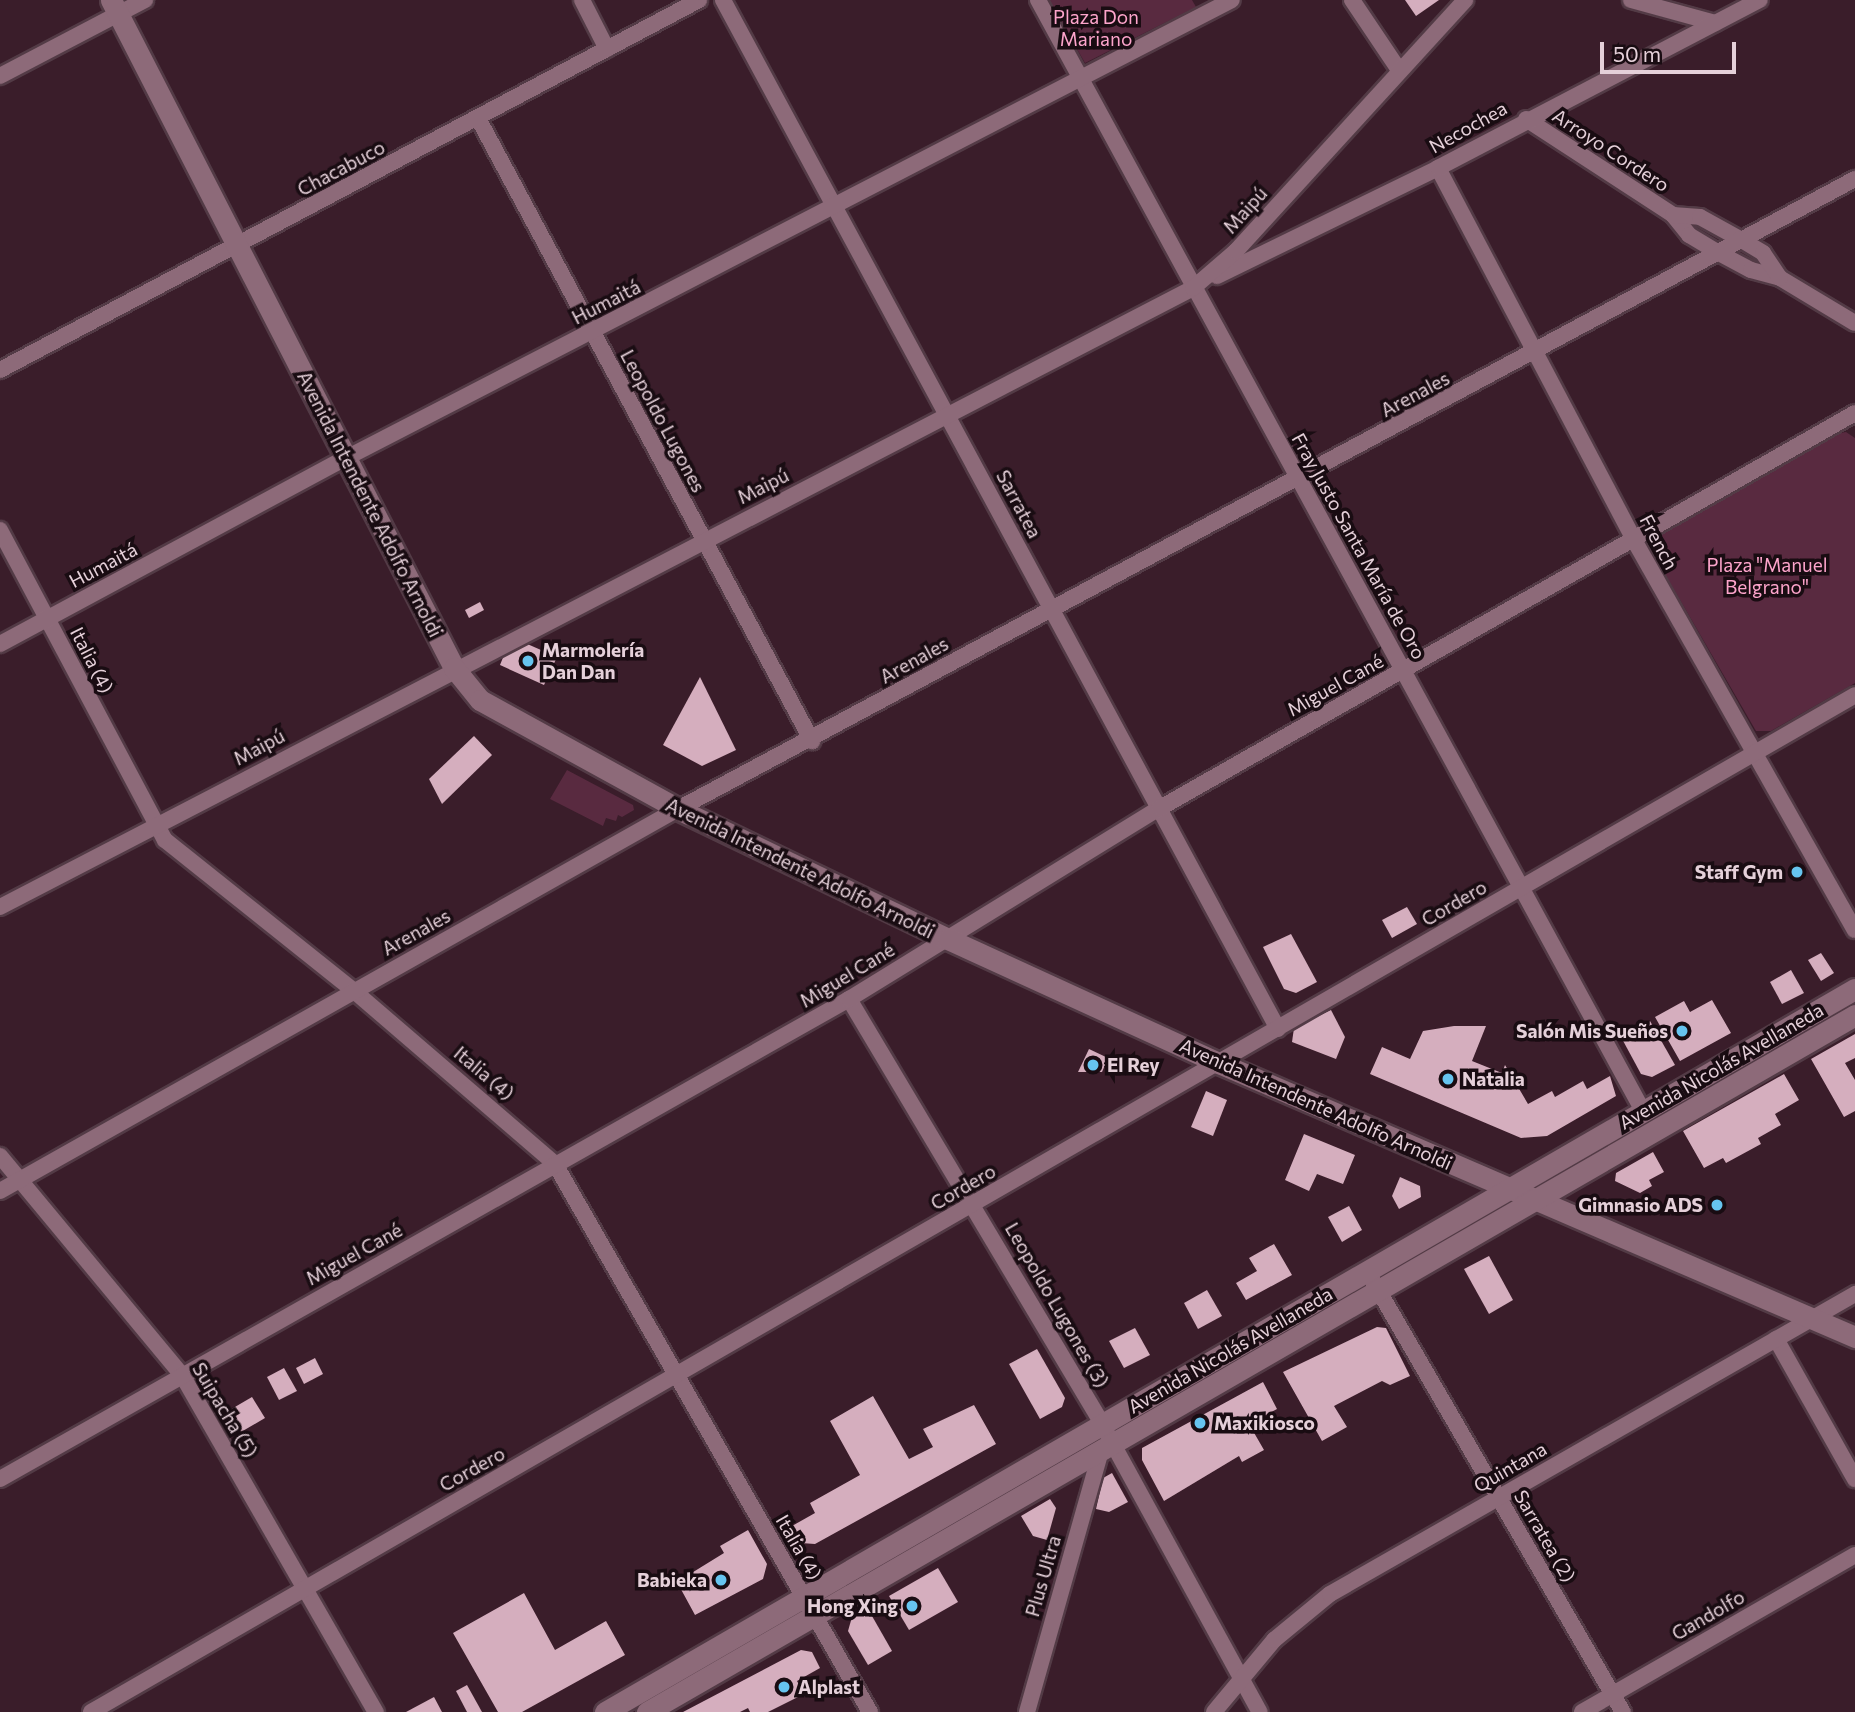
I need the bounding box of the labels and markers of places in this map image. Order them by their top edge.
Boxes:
place label: Marmolería Dan Dan [542,639,644,683]
marker: Marmolería Dan Dan [520,653,536,669]
place label: Staff Gym [1695,861,1783,883]
marker: Staff Gym [1789,864,1805,880]
place label: Salón Mis Sueños [1516,1020,1668,1042]
marker: Salón Mis Sueños [1674,1023,1690,1039]
place label: El Rey [1107,1054,1160,1076]
marker: El Rey [1085,1057,1101,1073]
place label: Natalia [1462,1068,1525,1090]
marker: Natalia [1440,1071,1456,1087]
place label: Gimnasio ADS [1578,1194,1703,1216]
marker: Gimnasio ADS [1709,1197,1725,1213]
place label: Maxikiosco [1214,1412,1315,1434]
marker: Maxikiosco [1192,1415,1208,1431]
place label: Babieka [637,1569,707,1591]
marker: Babieka [713,1572,729,1588]
place label: Hong Xing [807,1595,898,1617]
marker: Hong Xing [904,1598,920,1614]
place label: Alplast [798,1676,860,1698]
marker: Alplast [776,1679,792,1695]

